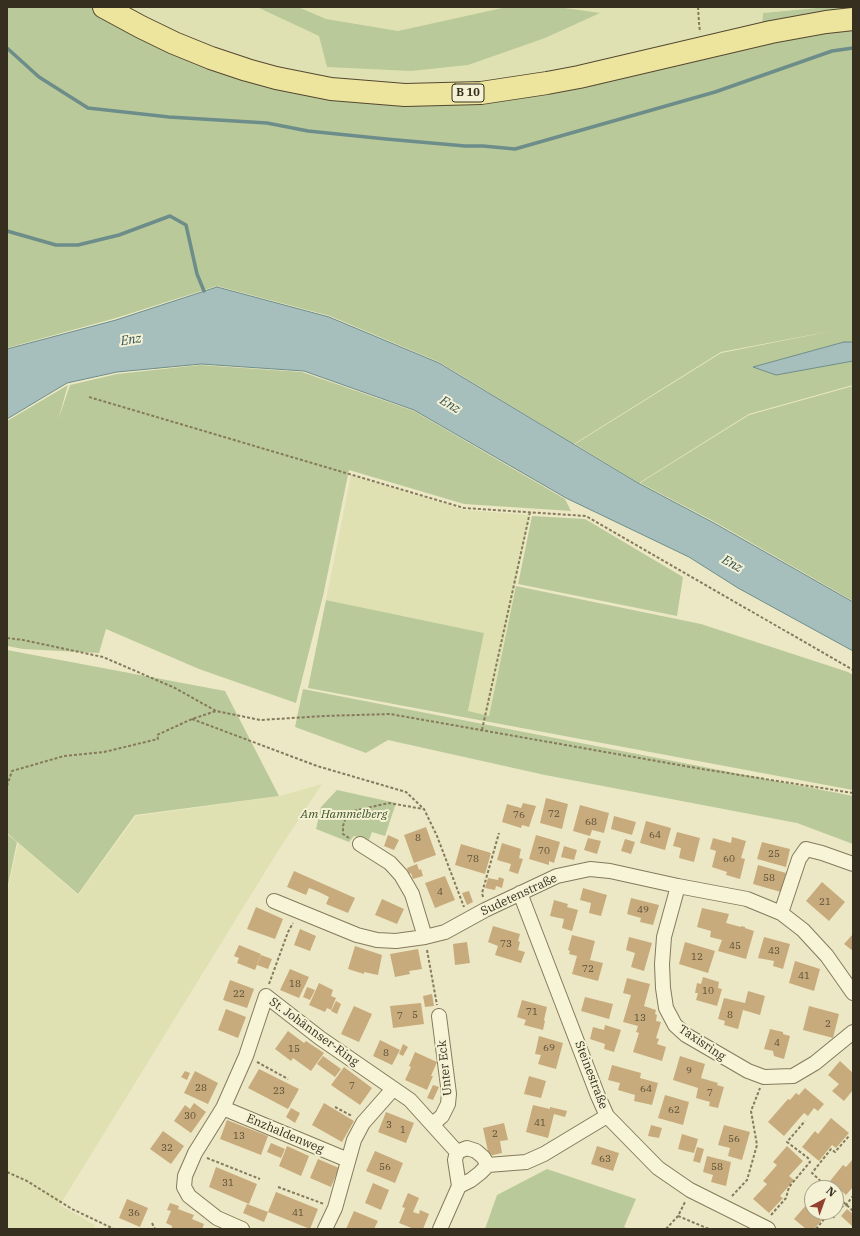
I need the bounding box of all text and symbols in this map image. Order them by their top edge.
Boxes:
road number: B 10 [452,84,484,102]
water label: Enz [120,331,142,349]
water label: Enz [437,393,463,417]
water label: Enz [719,552,745,576]
park label: Am Hammelberg [301,808,387,822]
house number: 72 [548,808,560,820]
house number: 76 [513,809,525,821]
house number: 68 [585,816,597,828]
house number: 64 [649,829,661,841]
house number: 8 [415,832,421,844]
house number: 70 [538,845,550,857]
house number: 25 [768,848,780,860]
house number: 78 [467,853,479,865]
house number: 60 [723,853,735,865]
street label: Sudetenstraße [479,871,559,919]
house number: 58 [763,872,775,884]
house number: 4 [437,886,443,898]
house number: 21 [819,896,831,908]
house number: 49 [637,904,649,916]
house number: 73 [500,938,512,950]
house number: 45 [729,940,741,952]
house number: 43 [768,945,780,957]
house number: 12 [691,951,703,963]
house number: 72 [582,963,594,975]
house number: 41 [798,970,810,982]
house number: 18 [289,978,301,990]
house number: 10 [702,985,714,997]
house number: 22 [233,988,245,1000]
street label: St. Johännser-Ring [266,995,362,1069]
house number: 71 [526,1006,538,1018]
house number: 5 [412,1009,418,1021]
house number: 8 [727,1009,733,1021]
house number: 7 [397,1010,403,1022]
house number: 13 [634,1012,646,1024]
house number: 2 [825,1018,831,1030]
street label: Taxisring [676,1022,728,1064]
house number: 4 [774,1037,780,1049]
street label: Unter Eck [435,1039,455,1097]
street label: Steinestraße [571,1039,611,1111]
house number: 69 [543,1042,555,1054]
house number: 15 [288,1043,300,1055]
house number: 8 [383,1047,389,1059]
house number: 9 [686,1065,692,1077]
house number: 7 [349,1080,355,1092]
house number: 28 [195,1082,207,1094]
house number: 64 [640,1083,652,1095]
house number: 23 [273,1085,285,1097]
house number: 7 [707,1087,713,1099]
house number: 62 [668,1104,680,1116]
house number: 30 [184,1110,196,1122]
street label: Enzhaldenweg [244,1111,326,1157]
house number: 41 [534,1117,546,1129]
house number: 3 [386,1119,392,1131]
house number: 1 [400,1124,406,1136]
house number: 2 [492,1128,498,1140]
house number: 13 [233,1130,245,1142]
house number: 56 [728,1133,740,1145]
house number: 32 [161,1142,173,1154]
house number: 63 [599,1153,611,1165]
house number: 56 [379,1161,391,1173]
house number: 58 [711,1161,723,1173]
house number: 31 [222,1177,234,1189]
north arrow [804,1180,844,1220]
text: N [823,1184,839,1200]
house number: 36 [128,1207,140,1219]
house number: 41 [292,1207,304,1219]

